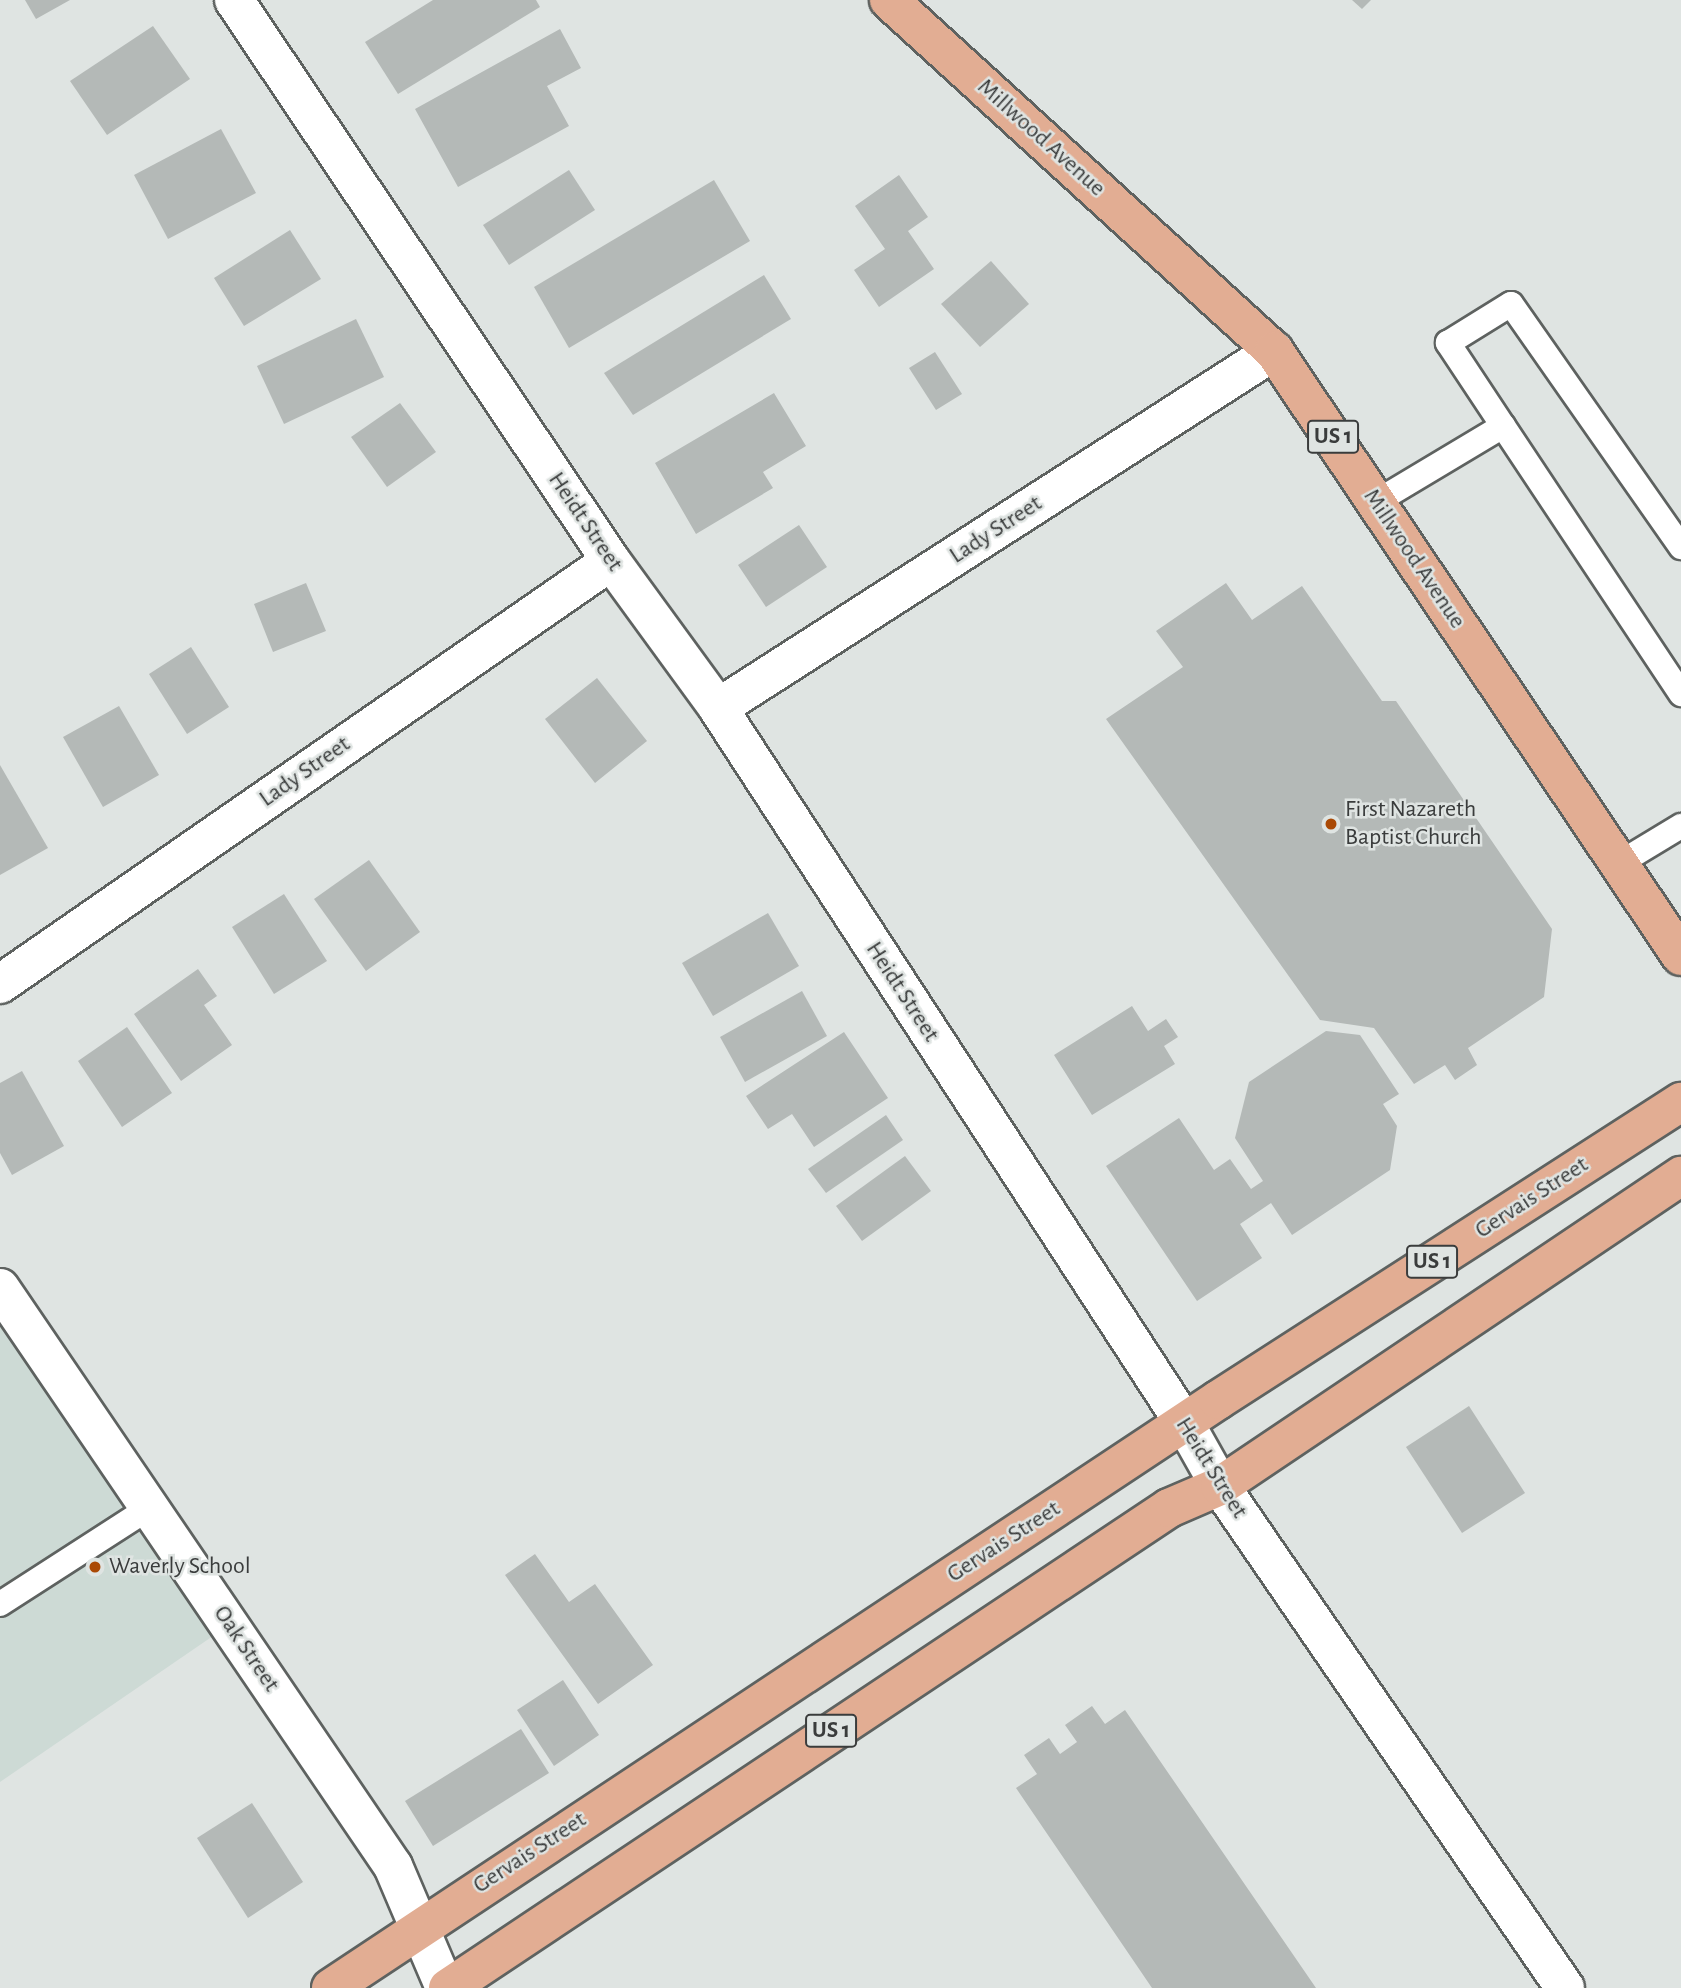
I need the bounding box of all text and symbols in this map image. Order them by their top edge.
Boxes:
street label: Millwood Avenue [971,73,1111,203]
road number: US 1 [1307,418,1359,457]
street label: Heidt Street [541,467,629,577]
street label: Millwood Avenue [1357,484,1471,634]
street label: Lady Street [944,490,1048,570]
street label: Lady Street [254,730,356,814]
place label: First Nazareth Baptist Church [1345,796,1482,852]
marker: First Nazareth Baptist Church [1323,816,1339,832]
street label: Heidt Street [859,937,945,1047]
street label: Gervais Street [1470,1151,1594,1245]
road number: US 1 [1406,1242,1458,1282]
street label: Heidt Street [1169,1412,1253,1524]
street label: Gervais Street [942,1495,1066,1589]
place label: Waverly School [109,1553,251,1581]
marker: Waverly School [87,1559,103,1575]
street label: Oak Street [207,1600,285,1698]
road number: US 1 [805,1712,857,1750]
street label: Gervais Street [468,1806,592,1900]

